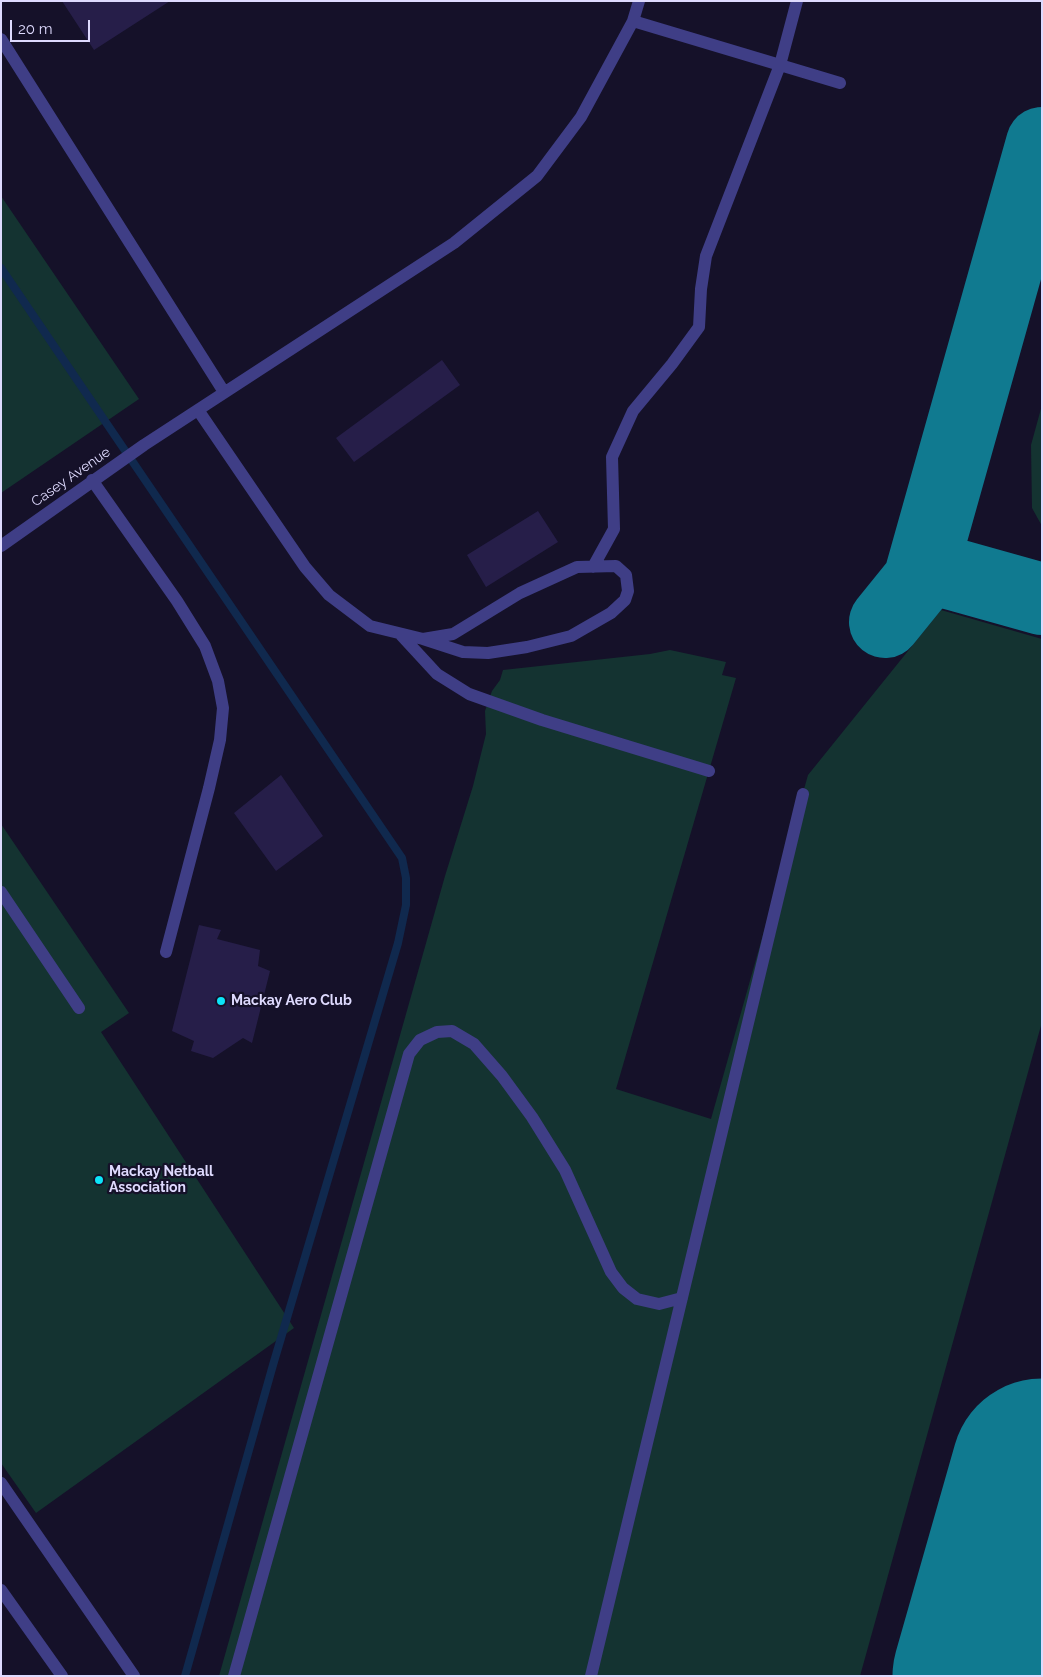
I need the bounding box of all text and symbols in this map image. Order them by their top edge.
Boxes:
scale bar [12,10,92,42]
text: 20 m [18,20,53,38]
street label: Casey Avenue [28,444,114,510]
place label: Mackay Aero Club [231,993,352,1009]
marker: Mackay Aero Club [215,995,227,1007]
place label: Mackay Netball Association [109,1164,214,1196]
marker: Mackay Netball Association [93,1174,105,1186]

